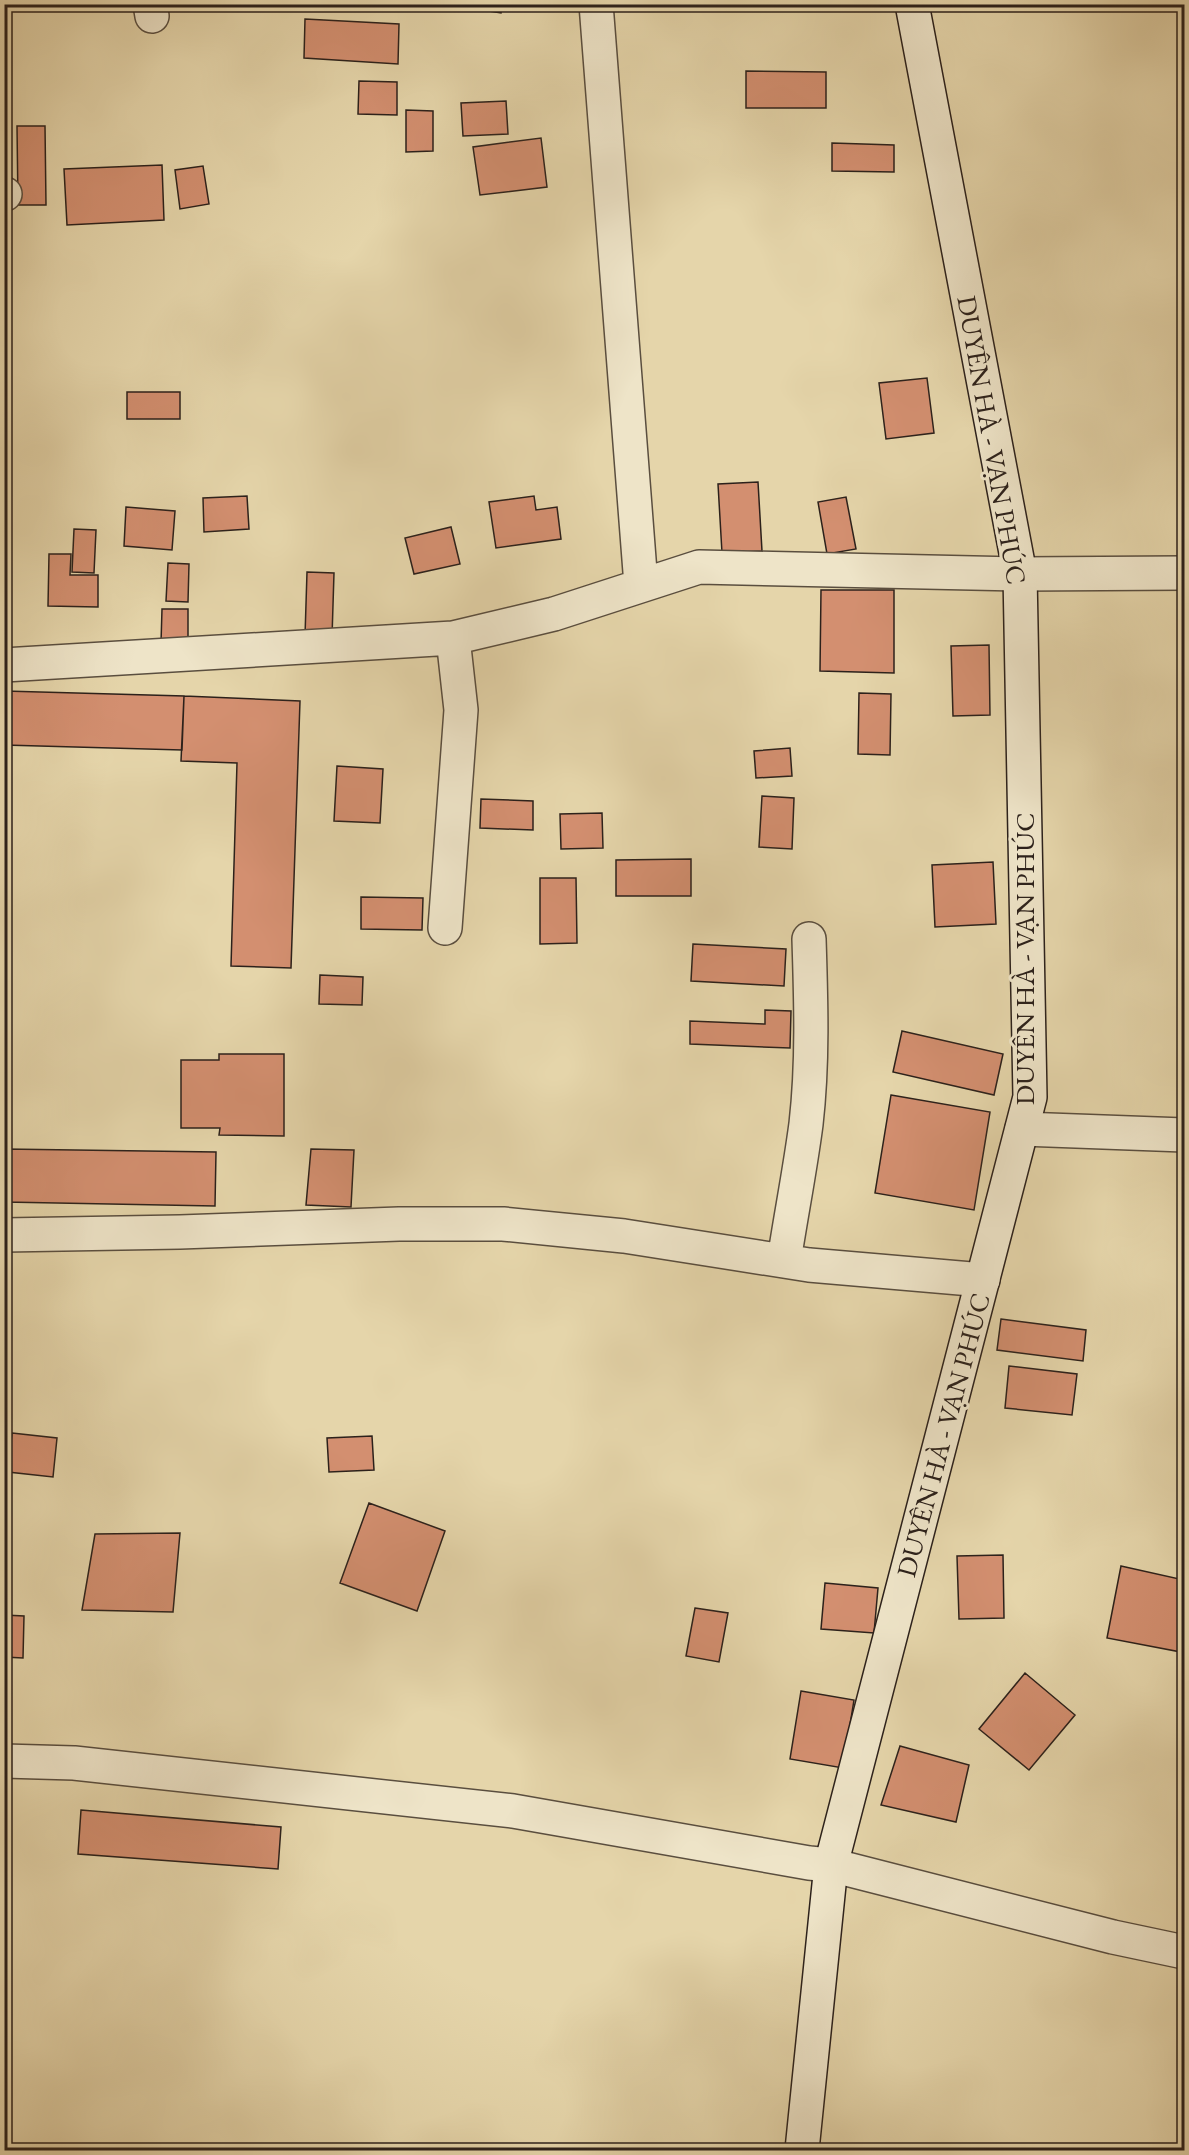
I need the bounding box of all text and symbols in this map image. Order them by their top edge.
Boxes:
street label: DUYÊN HÀ - VẠN PHÚC [949,293,1035,587]
street label: DUYÊN HÀ - VẠN PHÚC [1007,813,1042,1105]
street label: DUYÊN HÀ - VẠN PHÚC [888,1289,998,1581]

